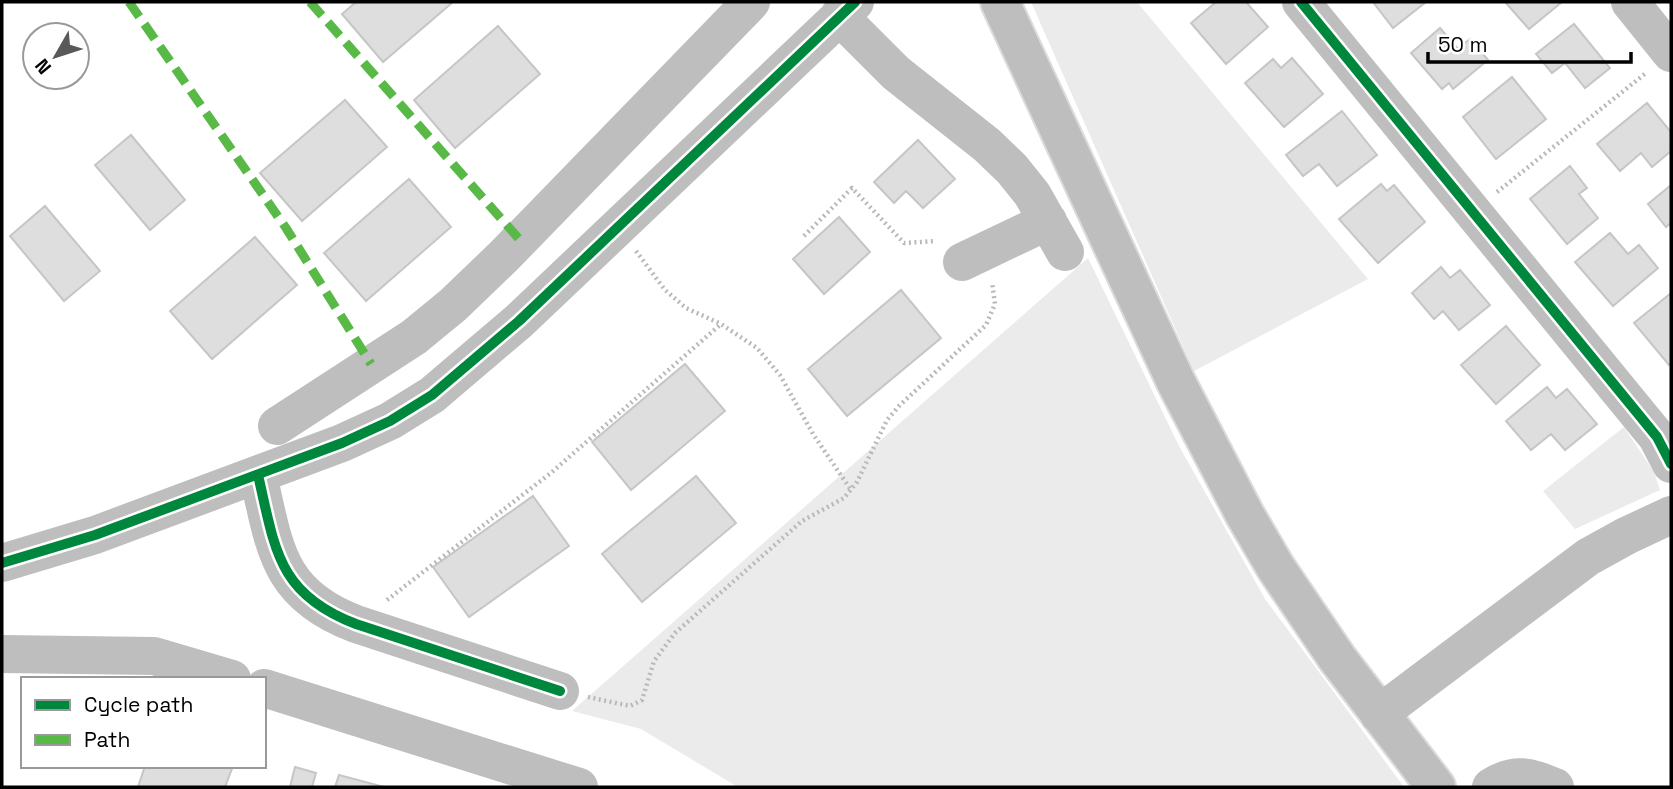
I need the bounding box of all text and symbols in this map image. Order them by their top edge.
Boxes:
north arrow [21,21,91,91]
scale bar [1428,21,1631,65]
text: 50 m [1438,31,1488,58]
text: N [29,54,57,79]
legend [21,677,266,768]
text: Cycle path [84,691,193,718]
text: Path [84,726,130,753]

